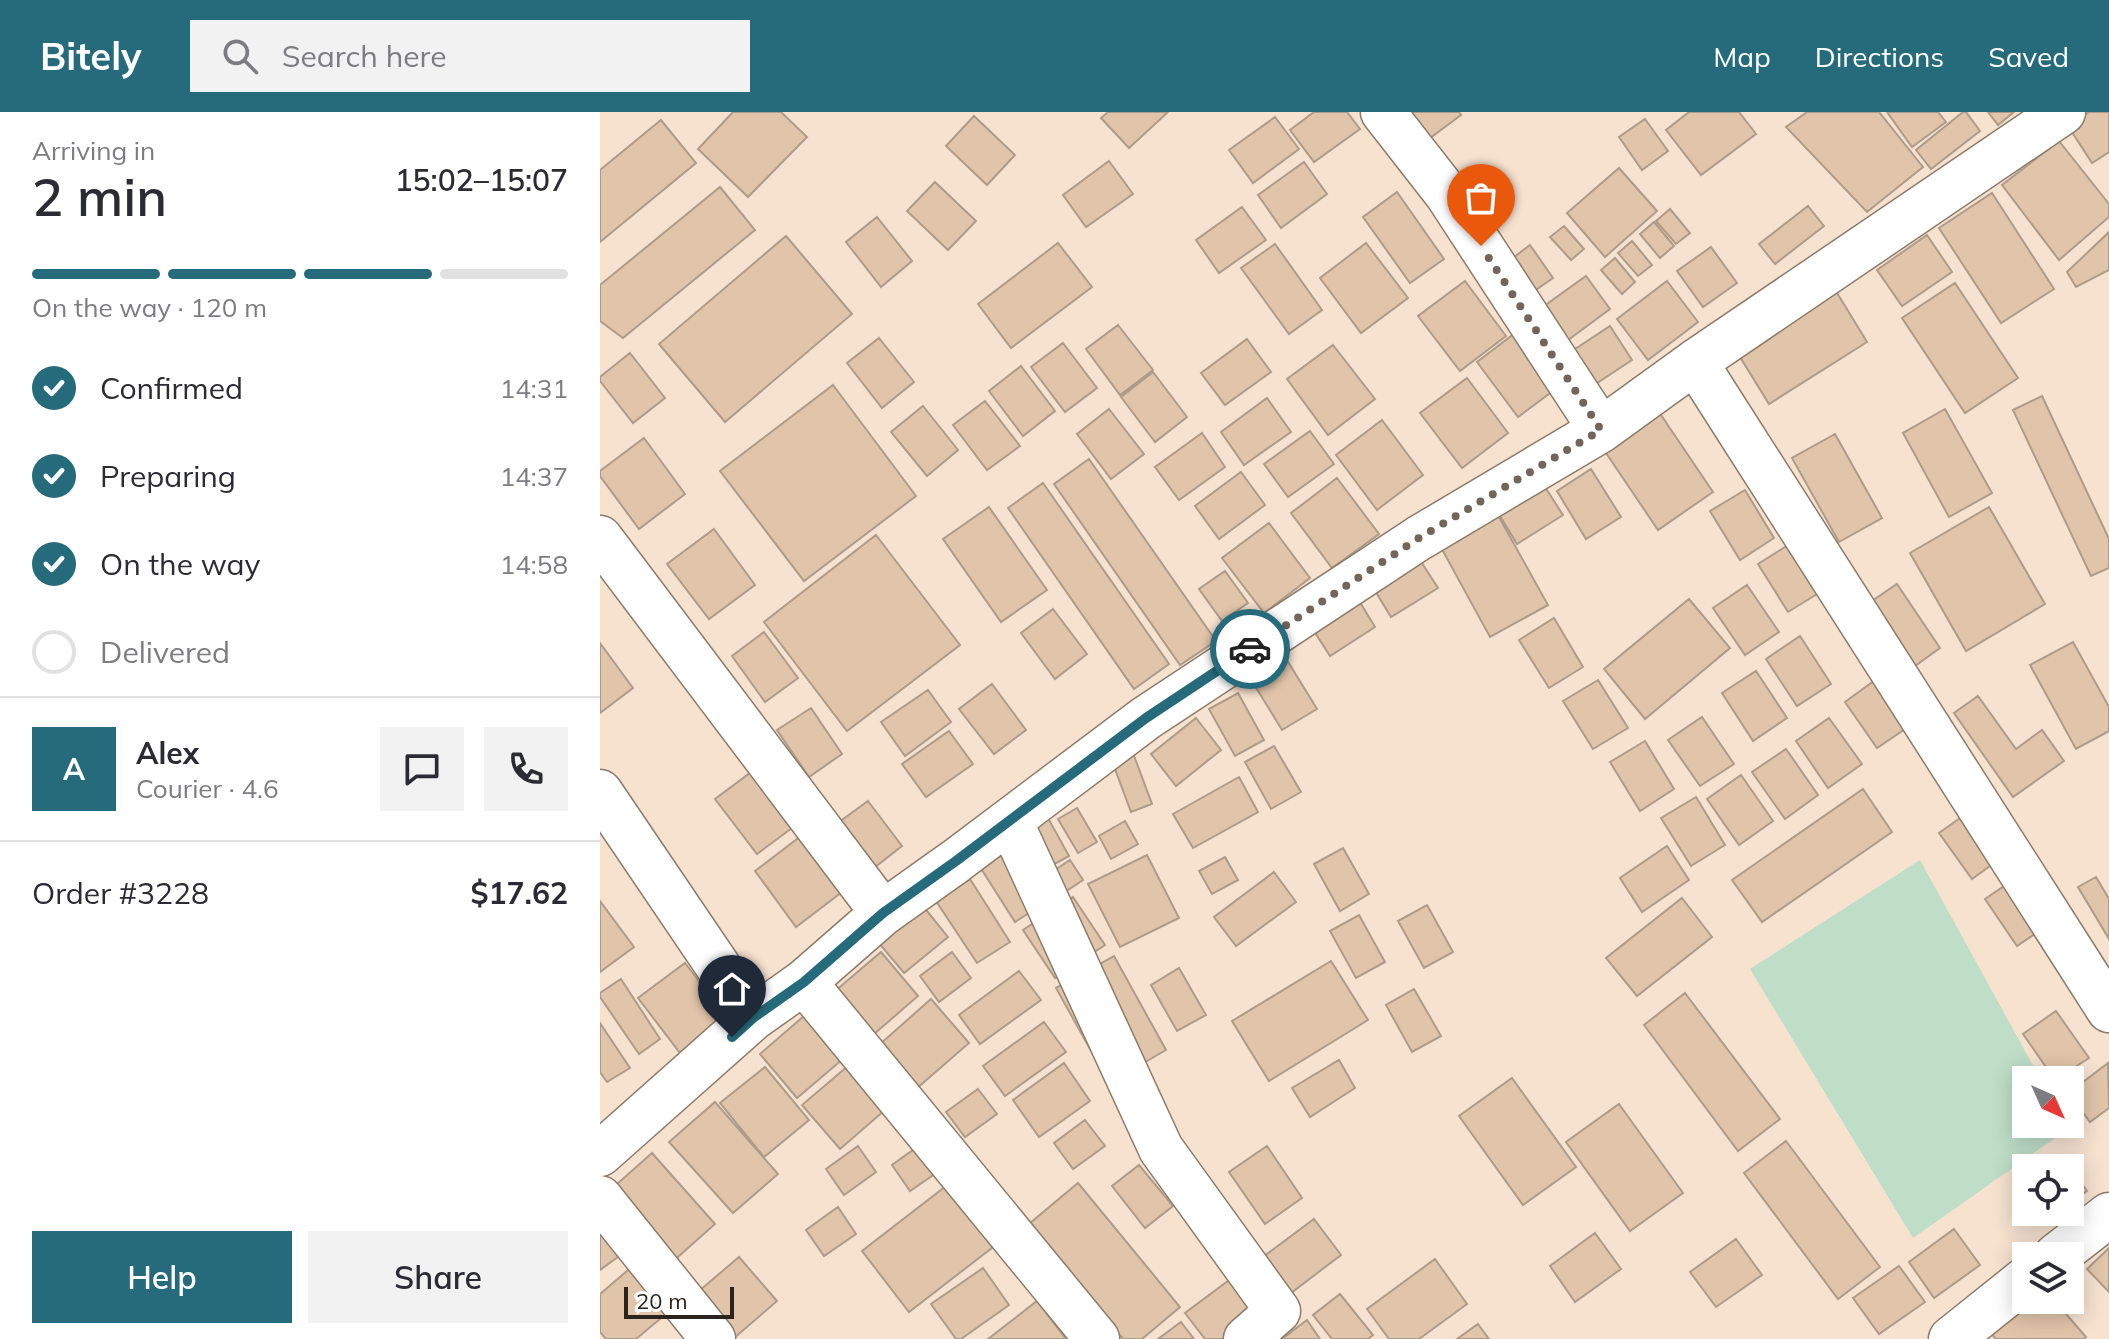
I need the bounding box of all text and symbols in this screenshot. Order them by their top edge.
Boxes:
search box [190,20,750,92]
text: Bitely [40,32,142,80]
icon: search [218,34,262,78]
text: Search here [282,37,447,75]
text: Map [1713,39,1771,74]
text: Directions [1815,39,1944,74]
text: Saved [1988,39,2069,74]
text: Arriving in [32,134,155,167]
text: 15:02–15:07 [395,161,568,199]
text: 2 min [32,164,167,229]
pin [1447,164,1515,246]
icon: bag [1459,176,1503,220]
text: On the way · 120 m [32,291,267,324]
icon: check [32,366,76,410]
text: Confirmed [100,369,243,407]
text: 14:31 [500,372,568,405]
icon: check [32,454,76,498]
text: Preparing [100,457,236,495]
text: 14:37 [500,460,568,493]
icon: check [32,542,76,586]
text: On the way [100,545,260,583]
text: 14:58 [500,548,568,581]
courier [1210,609,1290,689]
icon: car [1228,627,1272,671]
text: Delivered [100,633,230,671]
button: chat [380,727,464,811]
button: phone [484,727,568,811]
text: Alex [136,734,199,772]
text: A [63,750,85,788]
text: Courier · 4.6 [136,772,279,805]
text: Order #3228 [32,874,209,912]
text: $17.62 [471,874,568,912]
pin [698,955,766,1037]
icon: home [710,967,754,1011]
north arrow [2012,1066,2084,1138]
map controls [2012,1066,2084,1314]
button: locate [2012,1154,2084,1226]
button: Help [32,1231,292,1323]
button: Share [308,1231,568,1323]
button: layers [2012,1242,2084,1314]
scale bar [624,1283,734,1319]
text: 20 m [636,1287,687,1315]

